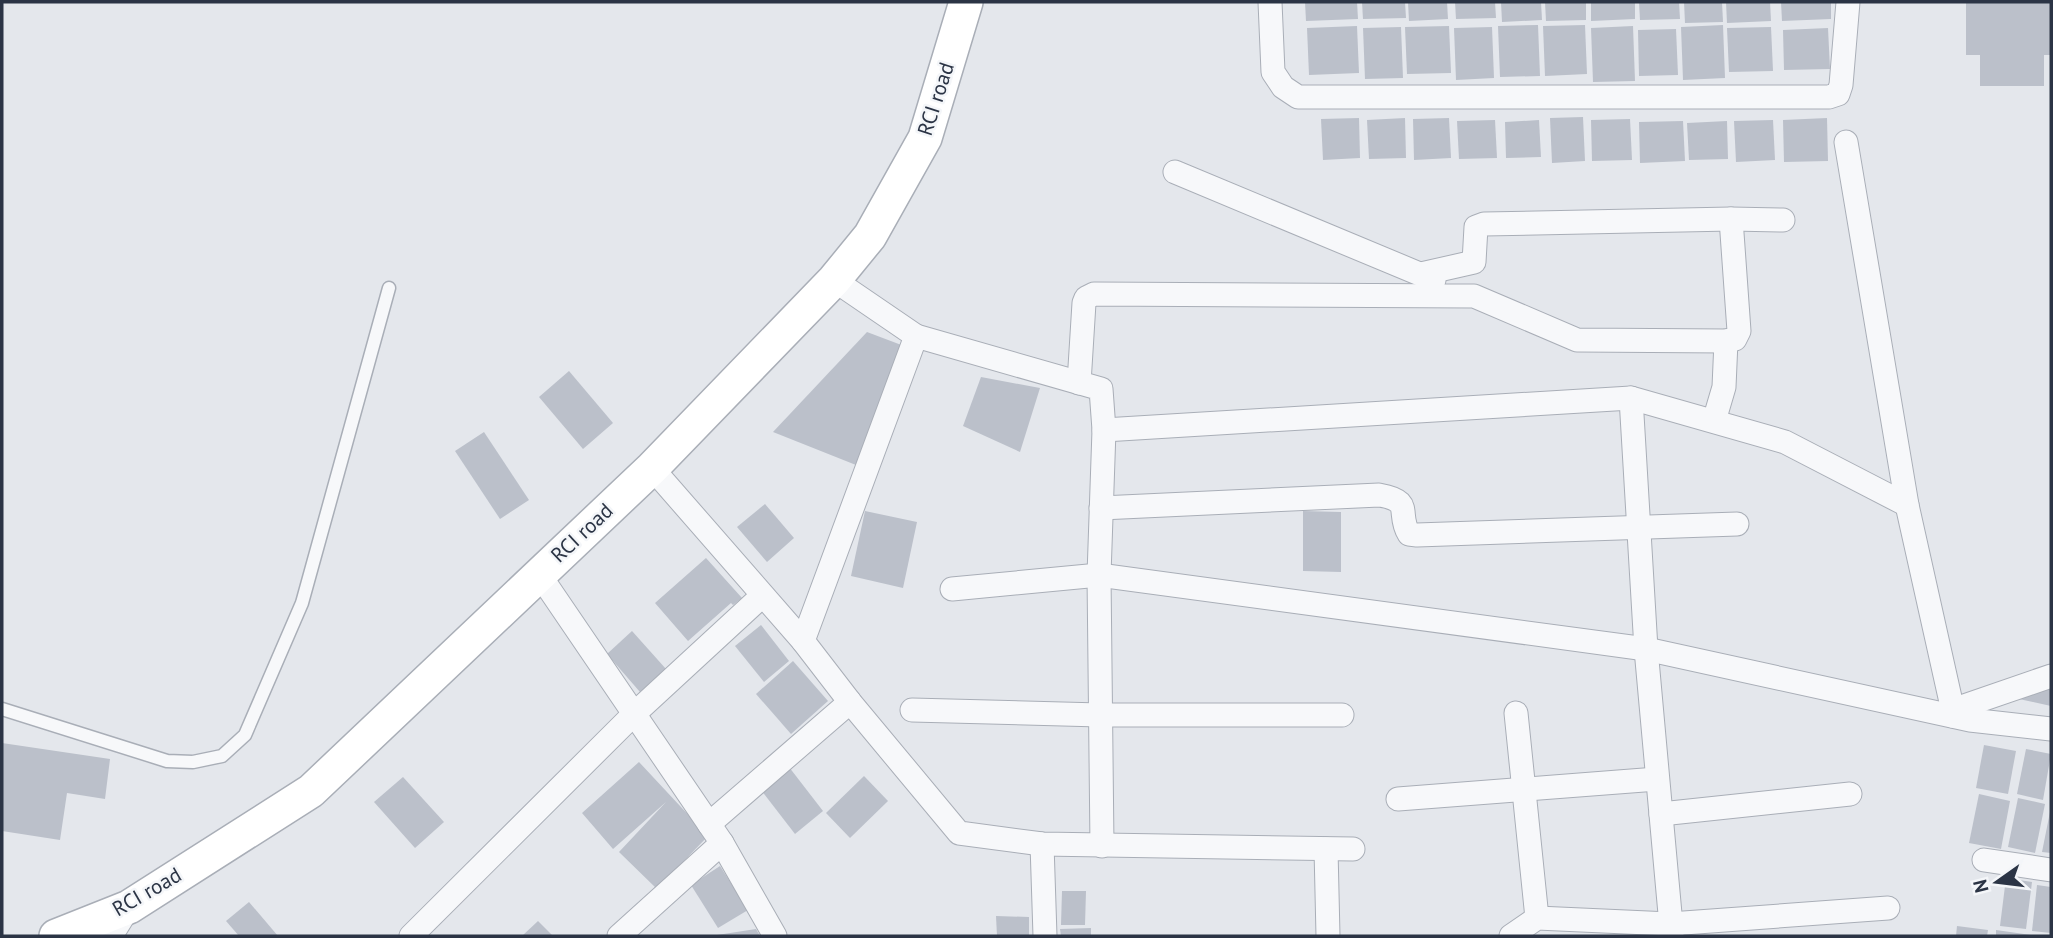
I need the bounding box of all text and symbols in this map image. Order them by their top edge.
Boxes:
street label: RCI road [911,59,960,139]
street label: RCI road [545,497,618,568]
north arrow [1962,847,2032,917]
street label: RCI road [107,861,186,922]
text: N [1967,877,1994,895]

